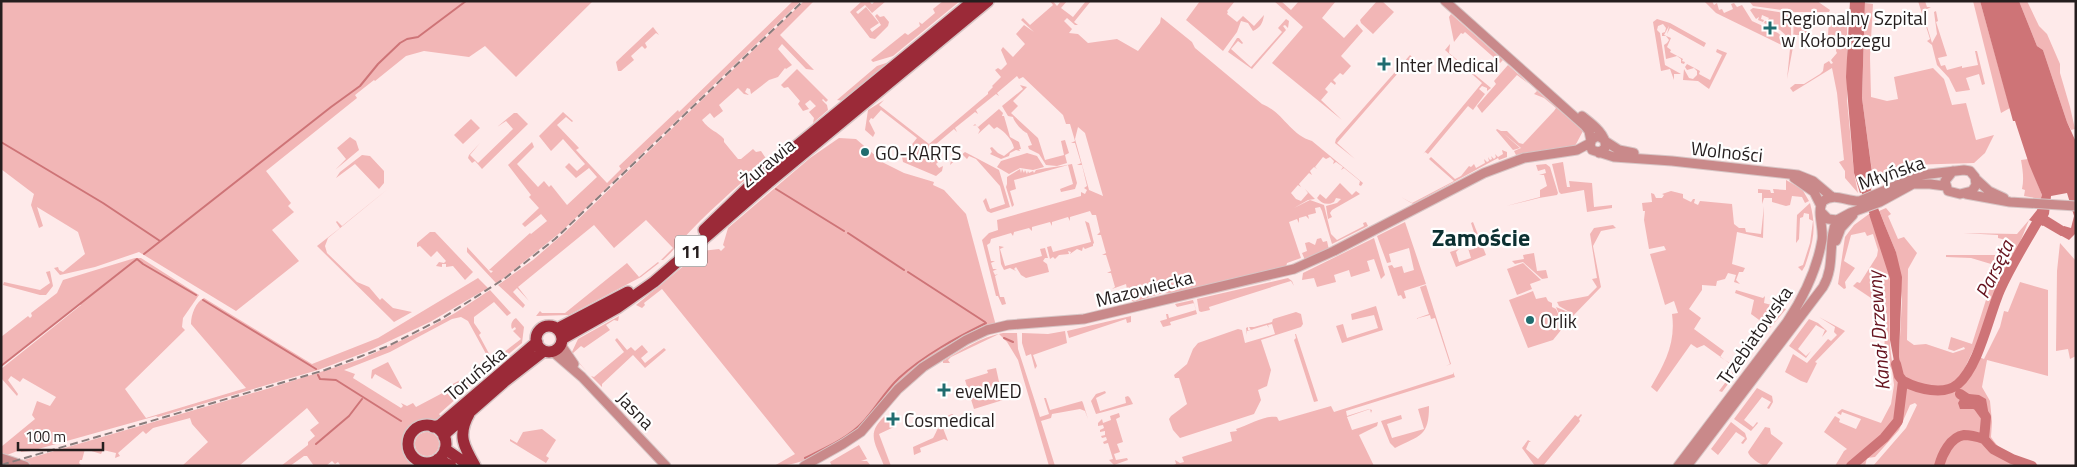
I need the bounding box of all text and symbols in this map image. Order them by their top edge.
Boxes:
place label: Regionalny Szpital w Kołobrzegu [1781,3,1927,54]
marker: Regionalny Szpital w Kołobrzegu [1763,21,1777,35]
place label: Inter Medical [1395,50,1499,79]
marker: Inter Medical [1377,57,1391,71]
street label: Żurawia [733,130,801,194]
street label: Wolności [1689,133,1765,169]
place label: GO-KARTS [875,138,962,167]
marker: GO-KARTS [859,146,871,158]
street label: Młyńska [1854,147,1929,197]
district label: Zamoście [1432,219,1530,255]
water label: Parsęta [1967,234,2022,303]
road number: 11 [675,236,707,266]
street label: Mazowiecka [1092,262,1196,314]
water label: Kanał Drzewny [1858,269,1898,392]
street label: Trzebiatowska [1709,279,1799,391]
place label: Orlik [1540,306,1577,335]
marker: Orlik [1524,314,1536,326]
street label: Toruńska [438,338,512,407]
place label: eveMED [955,376,1022,405]
marker: eveMED [937,383,951,397]
street label: Jasna [610,384,662,436]
place label: Cosmedical [904,405,995,434]
marker: Cosmedical [886,412,900,426]
scale bar [18,420,102,452]
text: 100 m [25,425,66,448]

